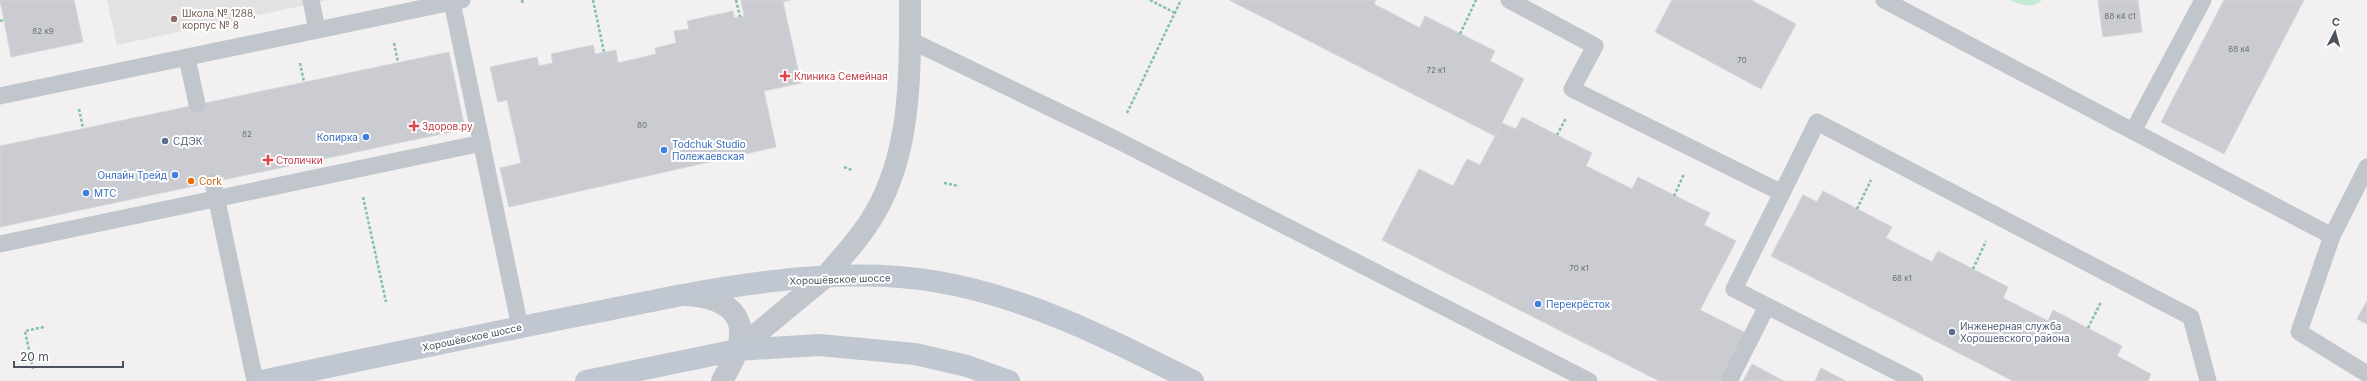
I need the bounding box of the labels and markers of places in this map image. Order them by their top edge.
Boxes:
place label: Школа № 1288, корпус № 8 [182,7,256,31]
marker: Школа № 1288, корпус № 8 [169,14,179,24]
marker: Клиника Семейная [779,70,791,82]
place label: Клиника Семейная [794,70,888,82]
place label: Здоров.ру [422,120,473,132]
marker: Здоров.ру [409,121,419,131]
place label: Копирка [317,131,358,143]
marker: Копирка [361,132,371,142]
place label: СДЭК [173,135,203,147]
marker: СДЭК [160,136,170,146]
place label: Todchuk Studio Полежаевская [672,138,746,162]
marker: Todchuk Studio Полежаевская [659,145,669,155]
place label: Столички [276,154,323,166]
marker: Столички [263,155,273,165]
place label: Онлайн Трейд [97,169,167,181]
marker: Онлайн Трейд [170,170,180,180]
place label: Cork [199,175,222,187]
marker: Cork [186,176,196,186]
place label: МТС [94,187,117,199]
marker: МТС [81,188,91,198]
place label: Перекрёсток [1546,298,1611,310]
marker: Перекрёсток [1533,299,1543,309]
place label: Инженерная служба Хорошевского района [1960,320,2070,344]
marker: Инженерная служба Хорошевского района [1947,327,1957,337]

